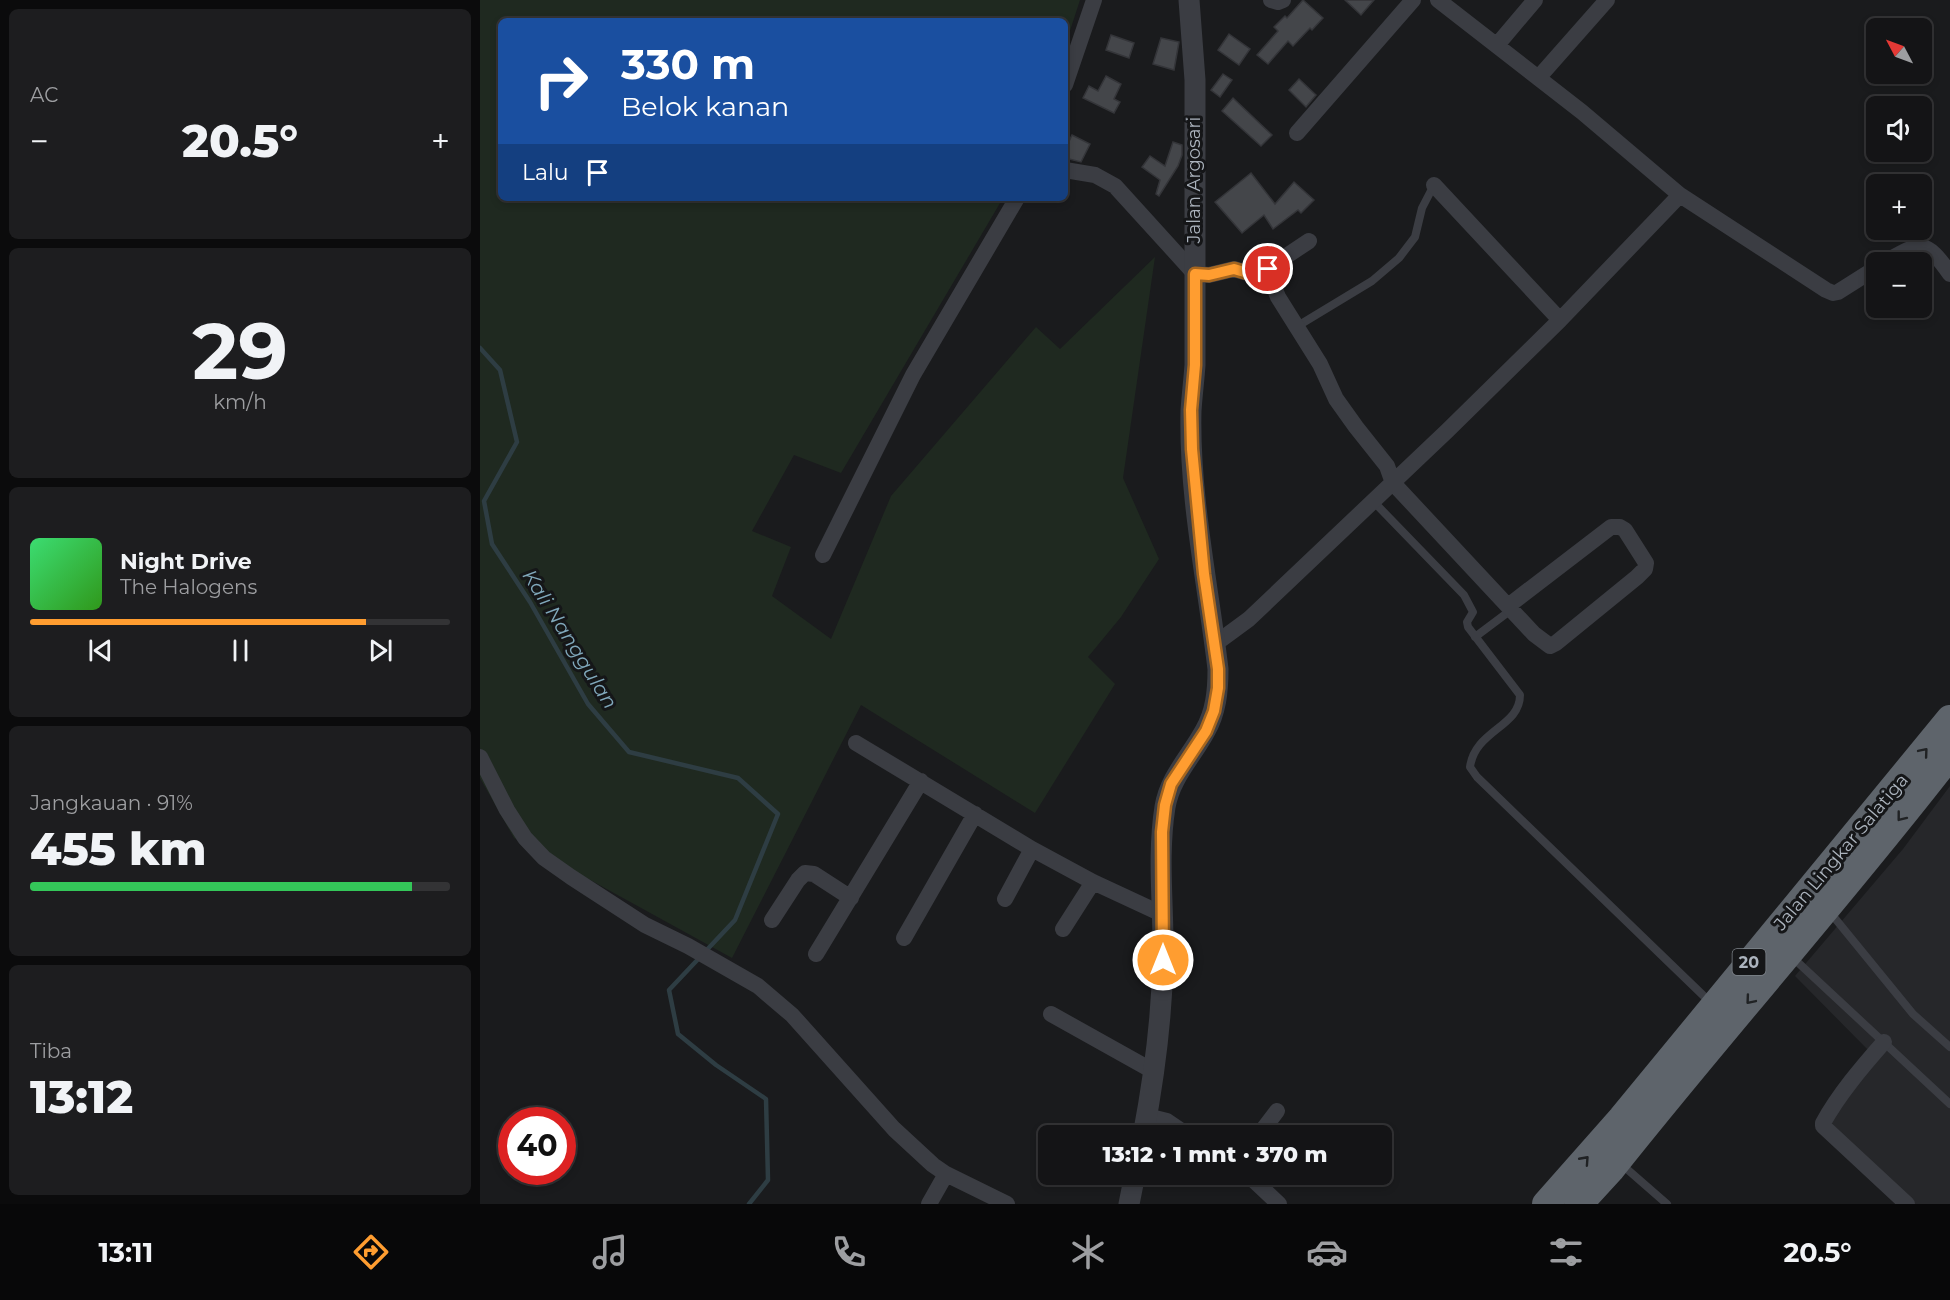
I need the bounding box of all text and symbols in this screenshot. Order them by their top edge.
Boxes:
north arrow [1866,18,1932,84]
map controls [1866,18,1932,318]
text: 330 m [621,38,755,90]
icon: right [522,42,600,120]
text: AC [30,83,58,107]
text: Belok kanan [621,90,789,123]
button: sound [1866,96,1932,162]
text: 20.5° [182,113,298,168]
street label: Jalan Argosari [1183,117,1205,244]
text: − [30,121,49,161]
text: + [431,121,450,161]
icon: arrive [581,156,614,189]
text: Lalu [522,159,569,186]
button: + [1866,174,1932,240]
pin [1242,243,1293,294]
icon: arrive [1251,252,1284,285]
button: − [1866,252,1932,318]
text: 29 [192,303,288,399]
text: km/h [213,390,267,414]
text: Night Drive [120,548,252,575]
water label: Kali Nanggulan [517,565,623,713]
text: The Halogens [120,575,257,599]
icon: previous [84,634,117,667]
icon: pause [224,634,257,667]
icon: next [364,634,397,667]
one-way arrow [1917,748,1928,759]
street label: Jalan Lingkar Salatiga [1769,769,1913,935]
text: Jangkauan · 91% [30,791,193,815]
one-way arrow [1898,811,1909,822]
text: 455 km [30,821,206,876]
position arrow [1131,928,1195,992]
road number: 20 [1732,949,1766,975]
one-way arrow [1746,993,1757,1004]
text: Tiba [30,1039,72,1063]
text: 13:12 [30,1069,133,1124]
speed limit sign: 40 [498,1107,576,1185]
text: 13:12 · 1 mnt · 370 m [1103,1141,1327,1168]
one-way arrow [1578,1156,1589,1167]
icon: directions [350,1231,392,1273]
icon: music [589,1231,631,1273]
icon: phone [828,1231,870,1273]
icon: climate [1067,1231,1109,1273]
icon: car [1306,1231,1348,1273]
icon: filters [1545,1231,1587,1273]
text: 13:11 [98,1236,153,1269]
text: 20.5° [1783,1236,1852,1269]

